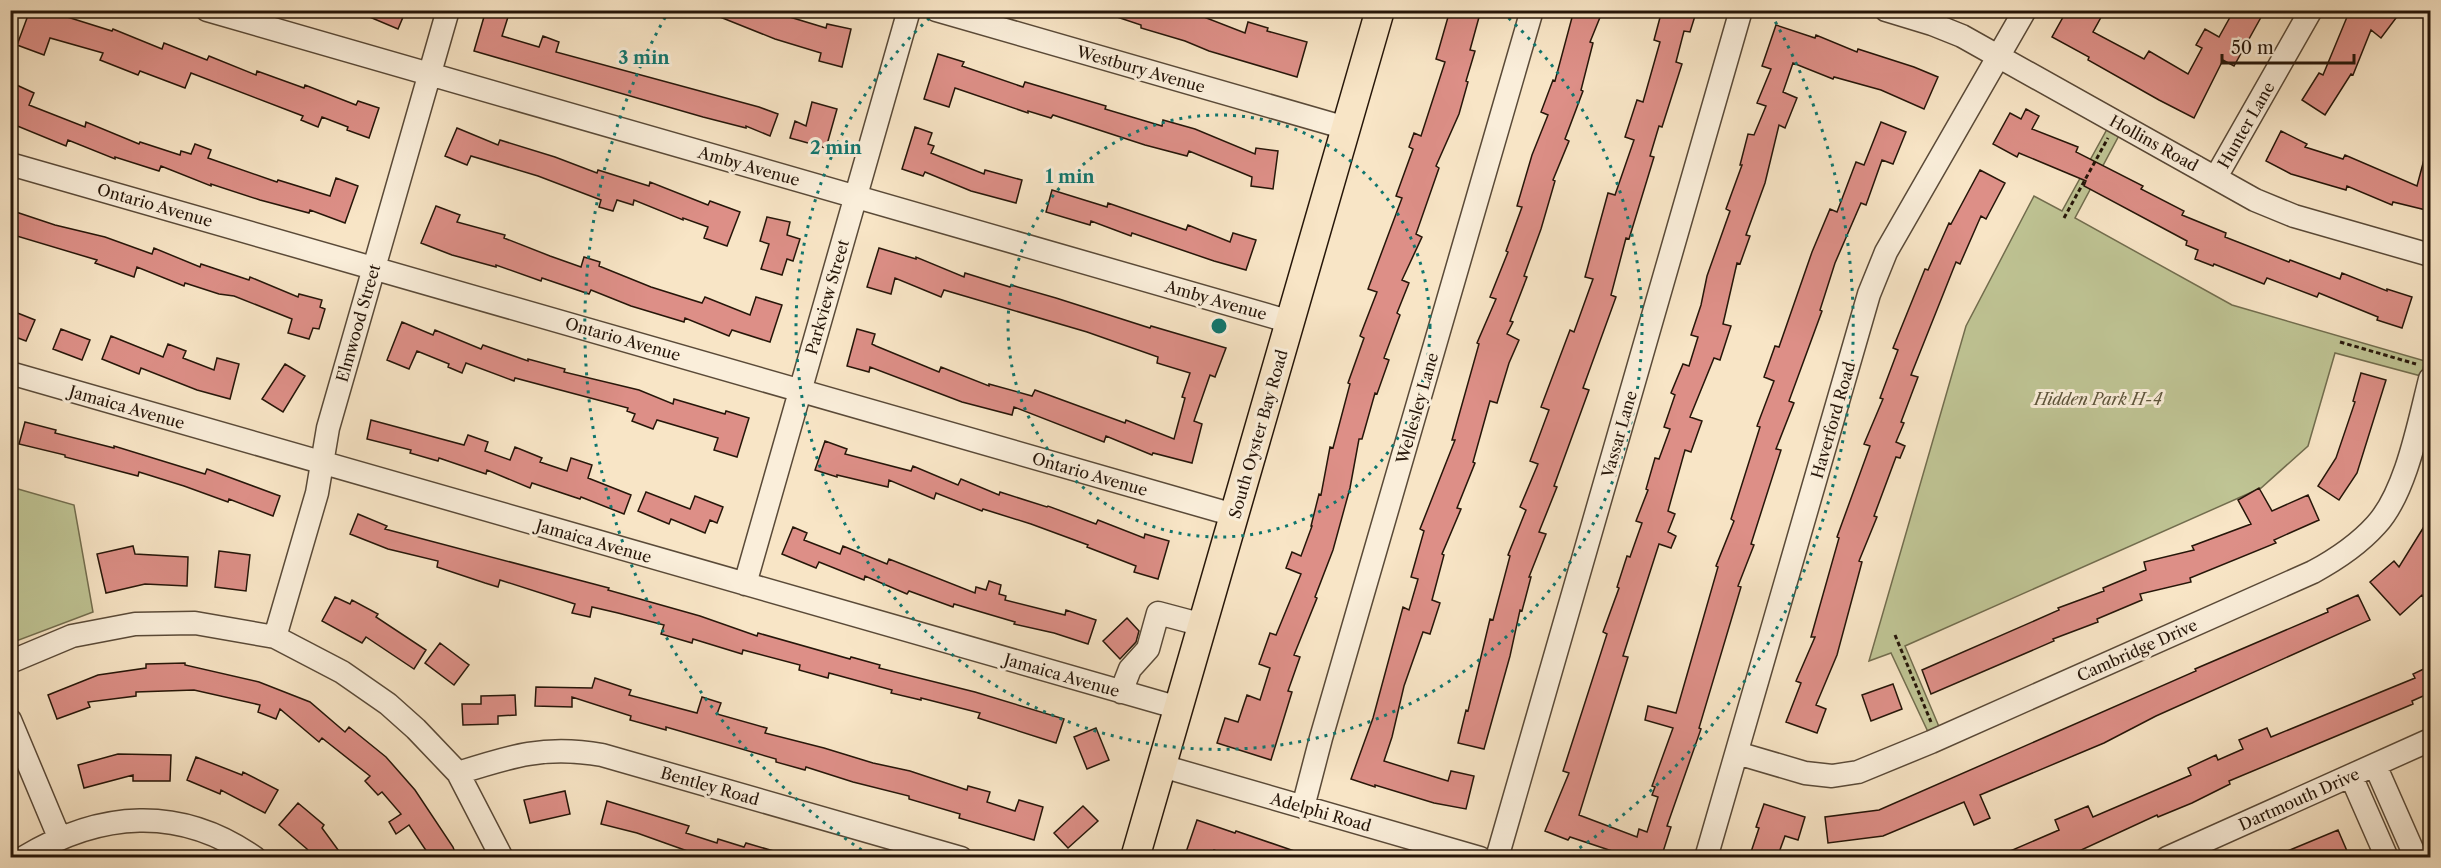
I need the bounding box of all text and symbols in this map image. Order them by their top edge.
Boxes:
scale bar [2222,27,2354,65]
text: 50 m [2231,37,2274,59]
street label: Westbury Avenue [1073,41,1208,97]
text: 3 min [618,47,670,69]
street label: Hunter Lane [2213,78,2279,172]
street label: Hollins Road [2106,110,2202,176]
text: 2 min [810,137,863,159]
street label: Amby Avenue [695,142,802,190]
text: 1 min [1045,166,1095,188]
street label: Ontario Avenue [95,179,215,231]
street label: Parkview Street [801,237,853,357]
street label: Elmwood Street [332,261,385,384]
street label: Amby Avenue [1162,276,1269,324]
street label: Ontario Avenue [563,313,683,365]
centre of rings [1209,316,1229,336]
street label: South Oyster Bay Road [1224,347,1292,521]
street label: Wellesley Lane [1391,350,1442,467]
street label: Haverford Road [1807,359,1859,481]
street label: Jamaica Avenue [64,380,187,433]
street label: Vassar Lane [1597,388,1641,481]
park label: Hidden Park H-4 [2032,389,2164,409]
street label: Ontario Avenue [1030,448,1150,500]
street label: Jamaica Avenue [531,514,654,567]
street label: Cambridge Drive [2074,614,2200,686]
street label: Jamaica Avenue [999,648,1122,701]
street label: Bentley Road [658,762,762,810]
street label: Dartmouth Drive [2236,763,2362,835]
street label: Adelphi Road [1267,788,1374,836]

